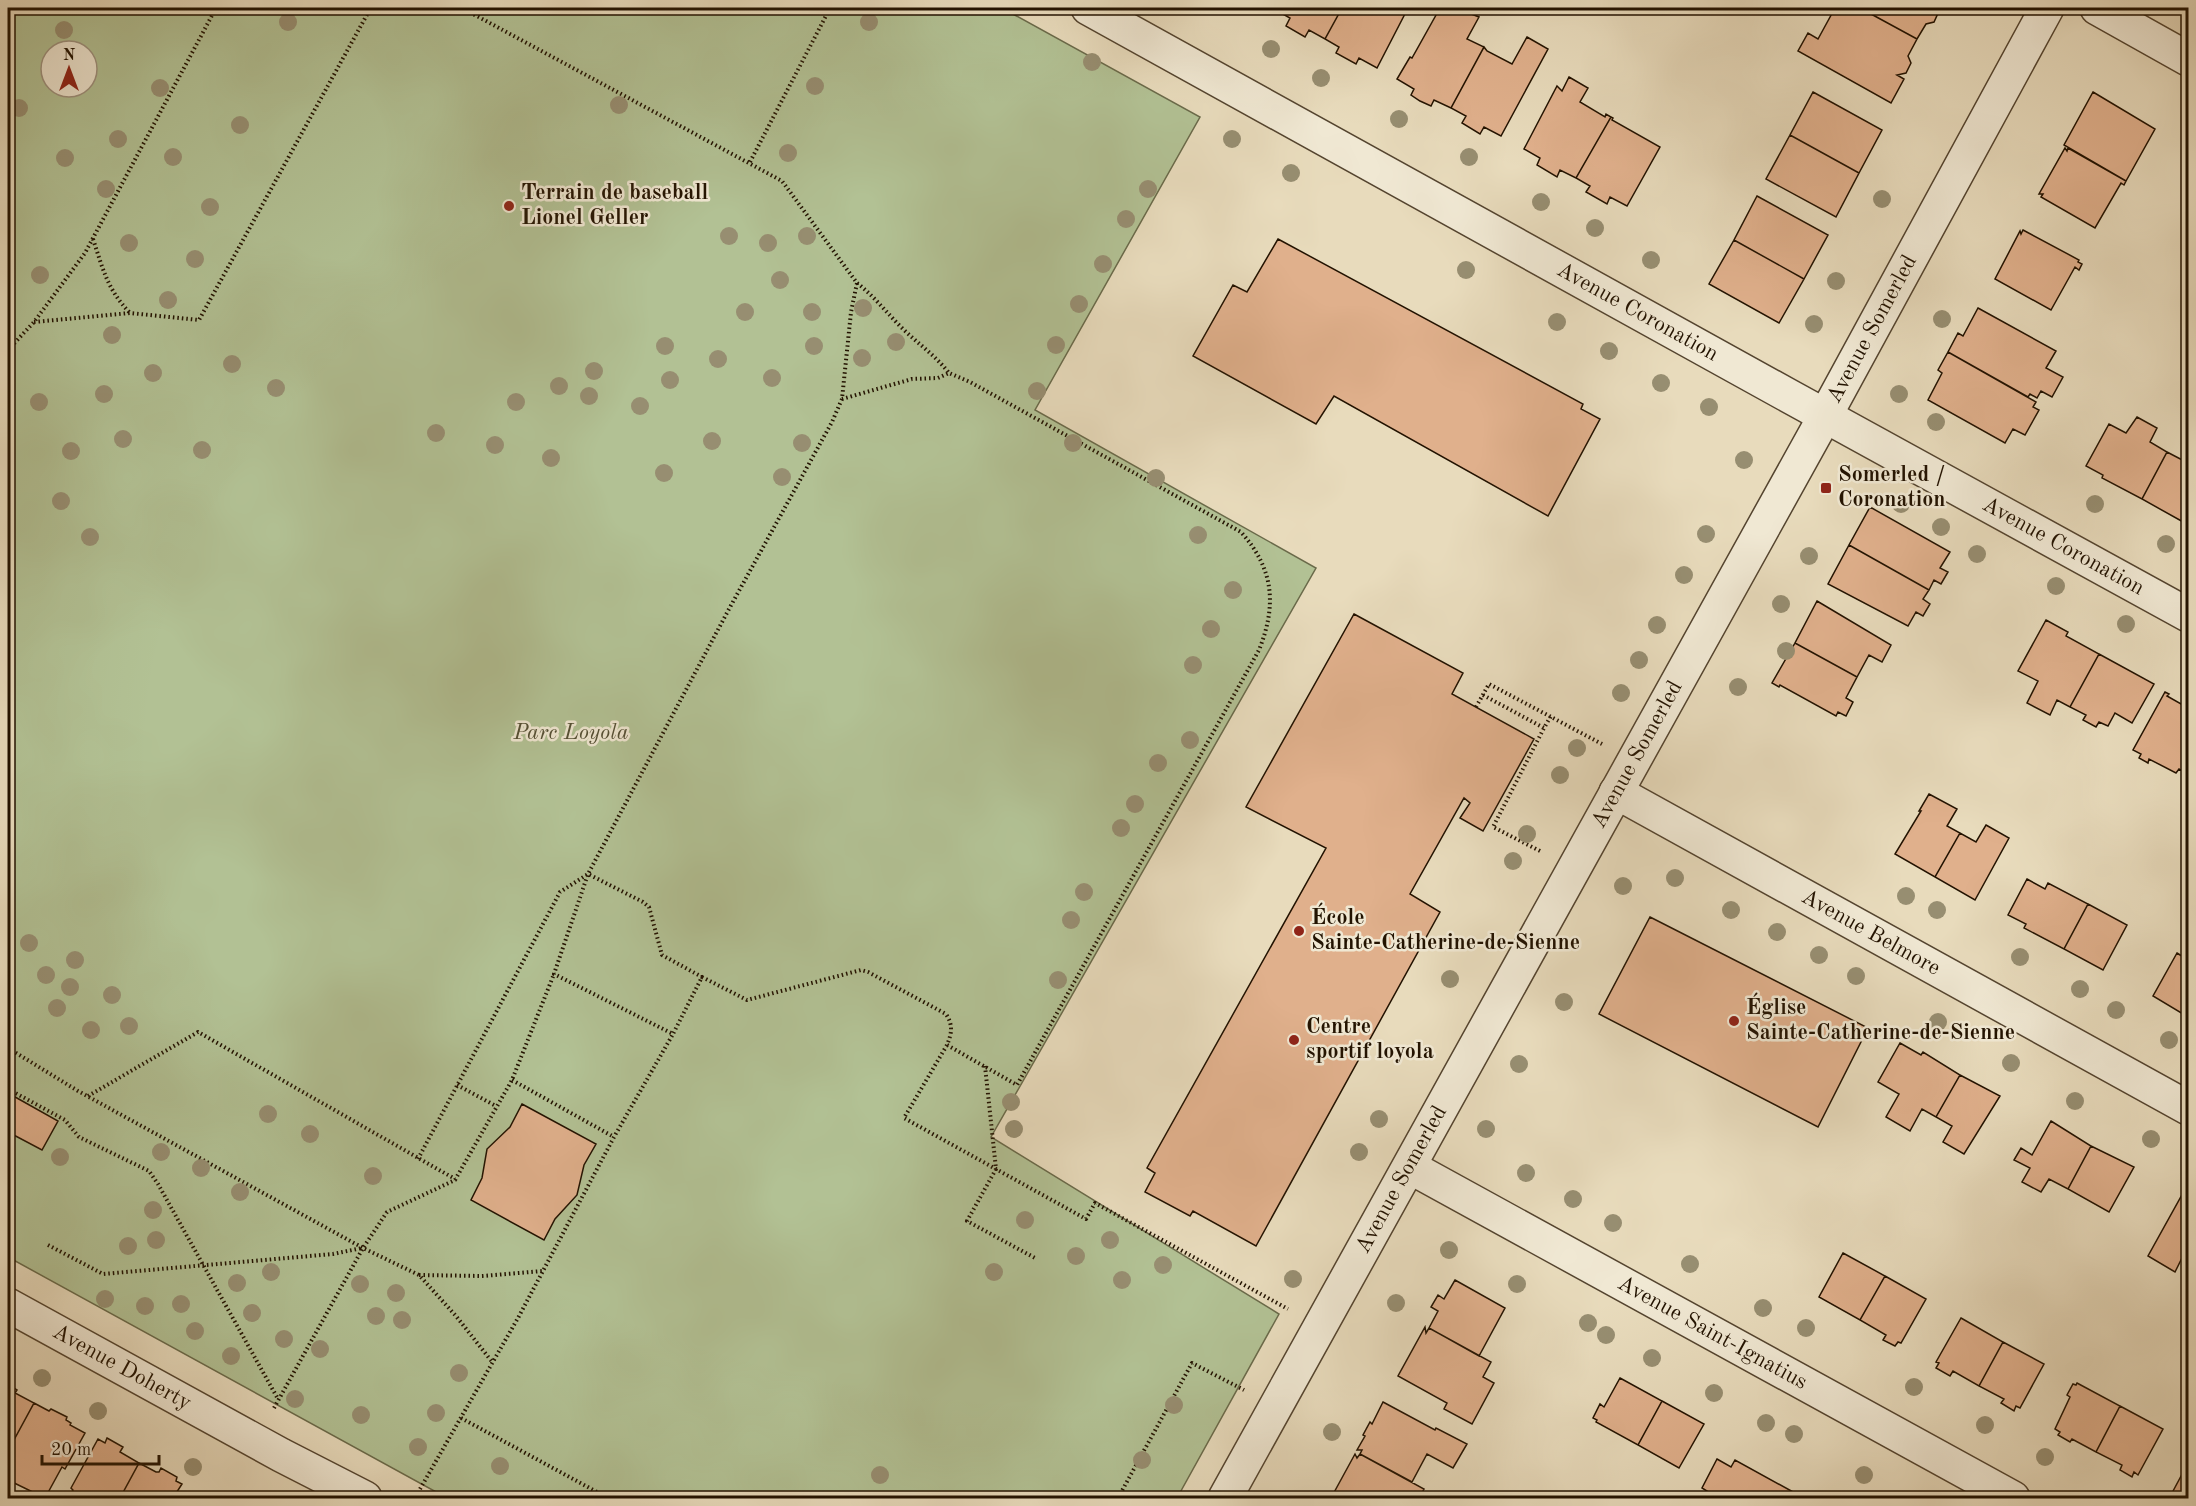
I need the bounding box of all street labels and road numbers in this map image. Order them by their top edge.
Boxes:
street label: Avenue Somerled [1823,252,1921,407]
street label: Avenue Coronation [1553,259,1722,366]
street label: Avenue Coronation [1979,493,2148,600]
street label: Avenue Somerled [1588,677,1687,832]
street label: Avenue Belmore [1798,886,1944,980]
street label: Avenue Somerled [1352,1102,1451,1257]
street label: Avenue Saint-Ignatius [1614,1272,1811,1394]
street label: Avenue Doherty [49,1321,195,1415]

